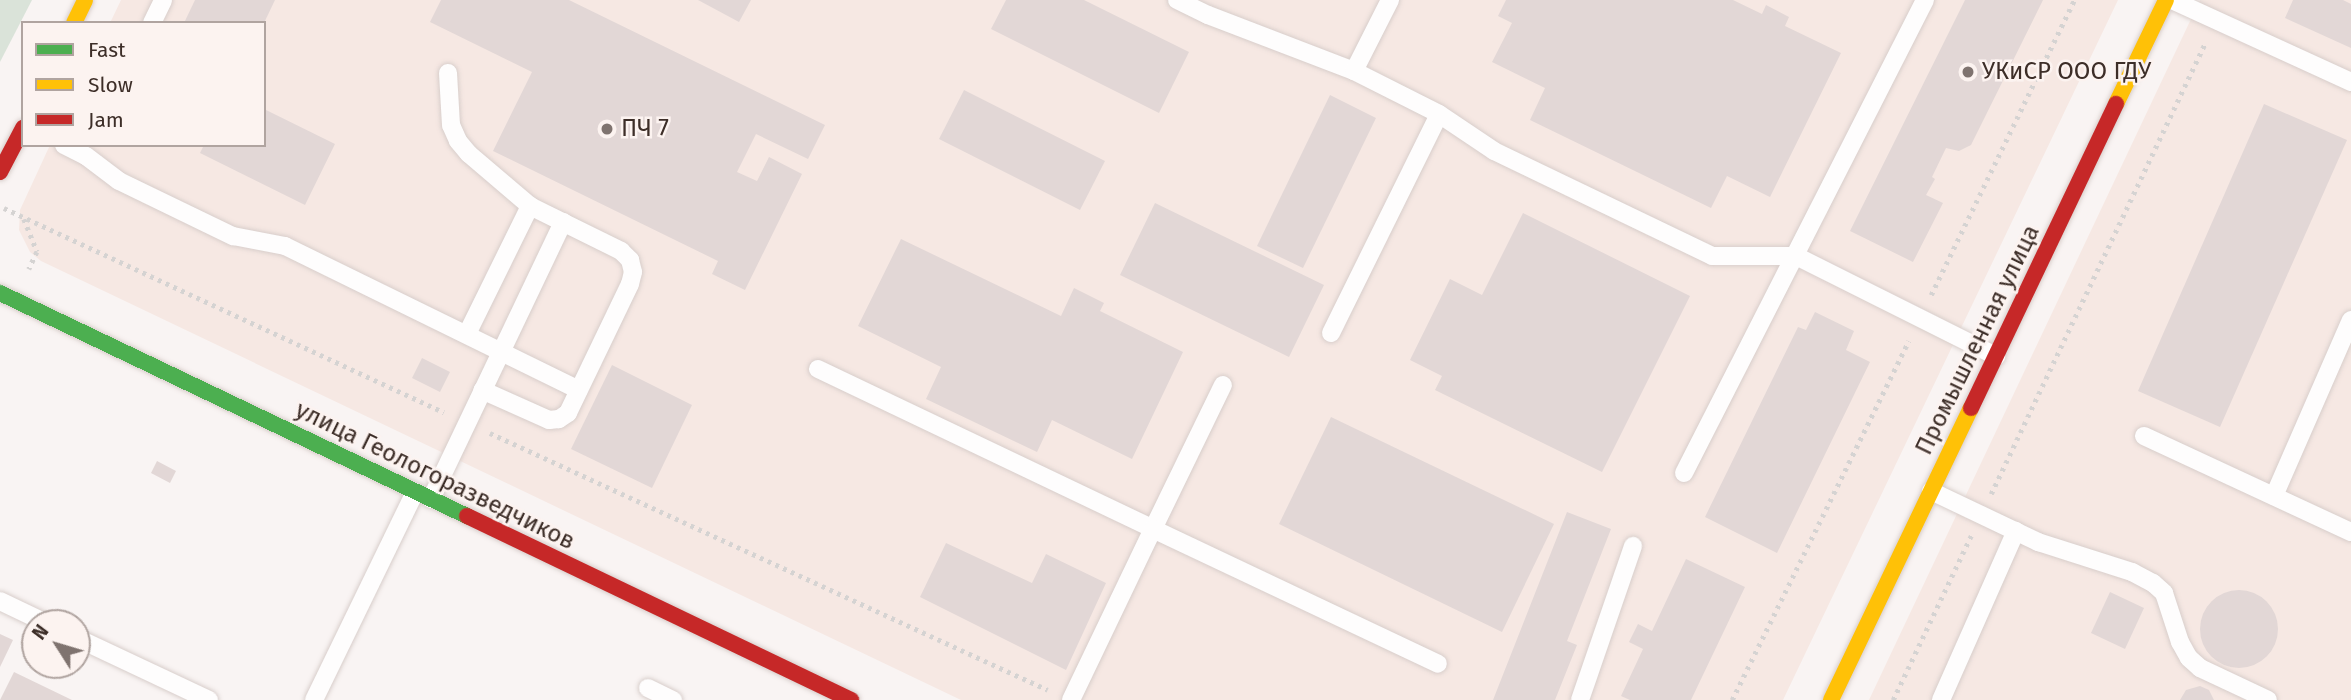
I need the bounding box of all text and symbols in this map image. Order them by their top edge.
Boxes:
legend [21,21,266,147]
text: Fast [88,37,126,63]
place label: УКиСР ООО ГДУ [1982,58,2151,86]
marker: УКиСР ООО ГДУ [1960,64,1976,80]
text: Slow [88,72,133,98]
text: Jam [88,107,124,133]
place label: ПЧ 7 [621,115,669,143]
marker: ПЧ 7 [599,121,615,137]
street label: Промышленная улица [1910,220,2046,460]
street label: улица Геологоразведчиков [291,396,579,556]
north arrow [21,609,91,679]
text: N [27,620,53,644]

